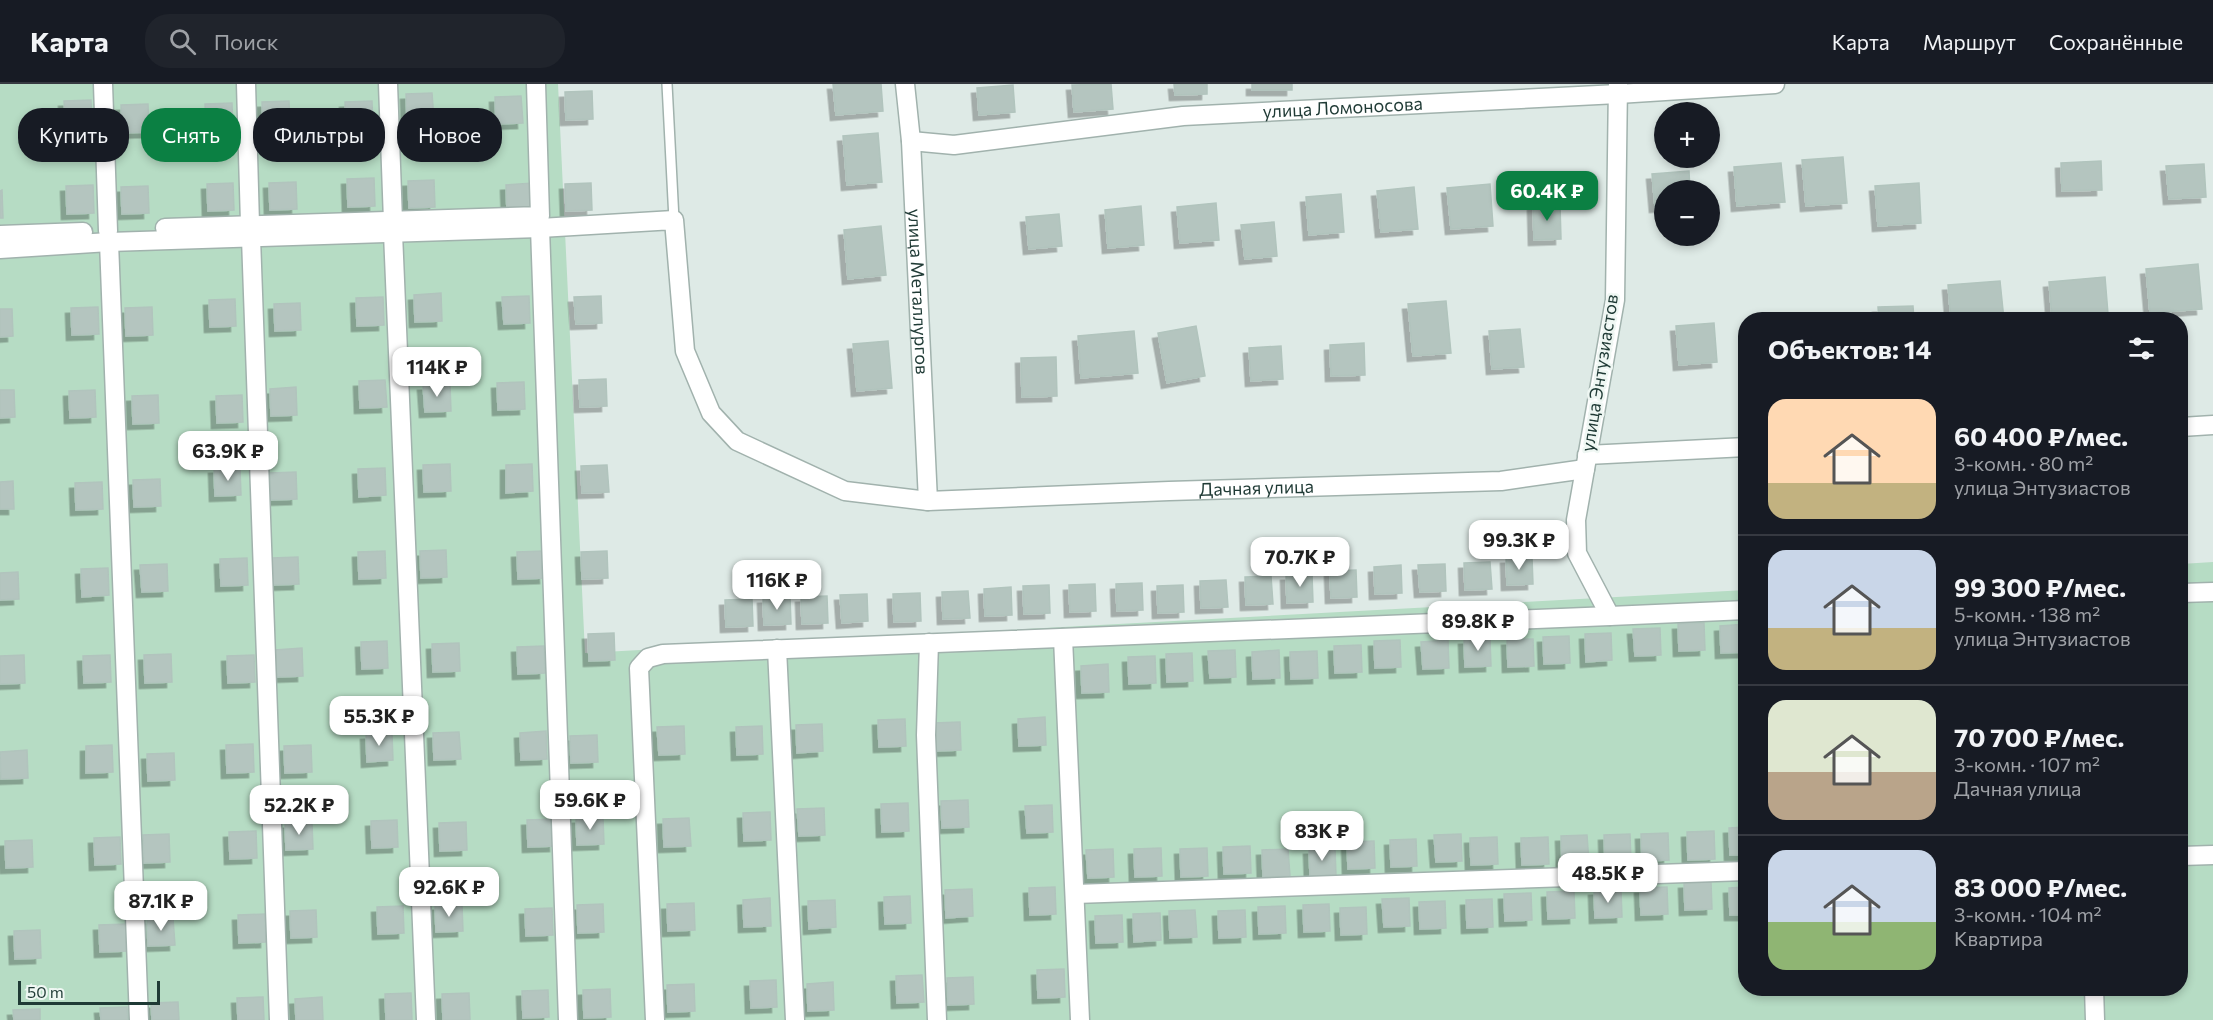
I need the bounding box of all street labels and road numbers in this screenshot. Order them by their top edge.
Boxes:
street label: улица Ломоносова [1262,92,1423,122]
street label: улица Металлургов [904,208,934,375]
street label: улица Энтузиастов [1576,293,1622,453]
street label: Дачная улица [1199,475,1314,500]

